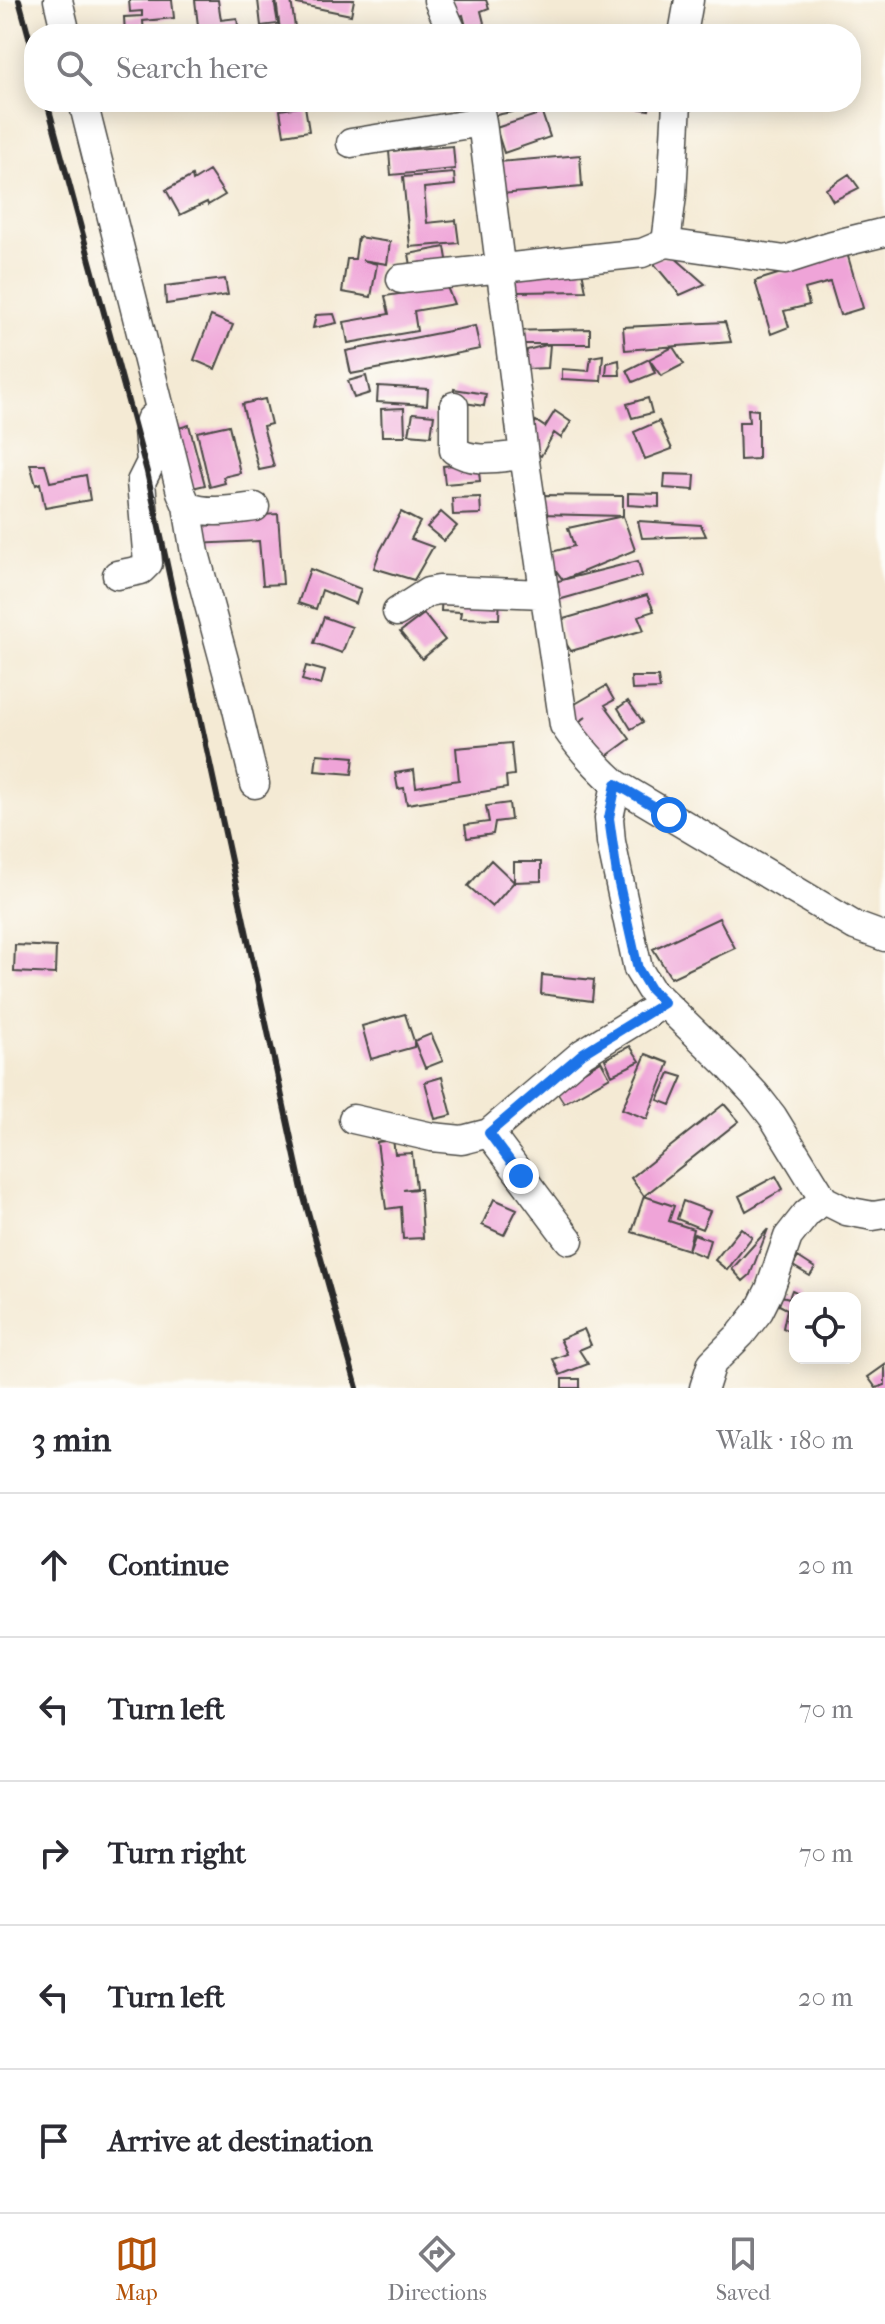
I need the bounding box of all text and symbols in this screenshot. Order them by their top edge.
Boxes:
search box [24,24,861,112]
icon: search [52,46,96,90]
text: Search here [116,51,268,86]
route start [651,797,687,833]
route end [503,1158,539,1194]
map controls [789,1292,861,1364]
button: locate [789,1292,861,1364]
text: 3 min [32,1420,111,1460]
text: Walk · 180 m [716,1425,853,1456]
icon: ahead [32,1543,76,1587]
text: Continue [108,1548,229,1583]
text: 20 m [798,1550,853,1581]
icon: left [32,1687,76,1731]
text: Turn left [108,1692,225,1727]
text: 70 m [799,1694,853,1725]
icon: right [32,1831,76,1875]
text: Turn right [108,1836,246,1871]
text: 70 m [799,1838,853,1869]
icon: left [32,1975,76,2019]
text: Turn left [108,1980,225,2015]
text: 20 m [798,1982,853,2013]
icon: arrive [32,2119,76,2163]
text: Arrive at destination [108,2124,373,2159]
tab: Map [115,2232,159,2306]
tab: Directions [388,2232,487,2306]
tab: Saved [716,2232,770,2306]

